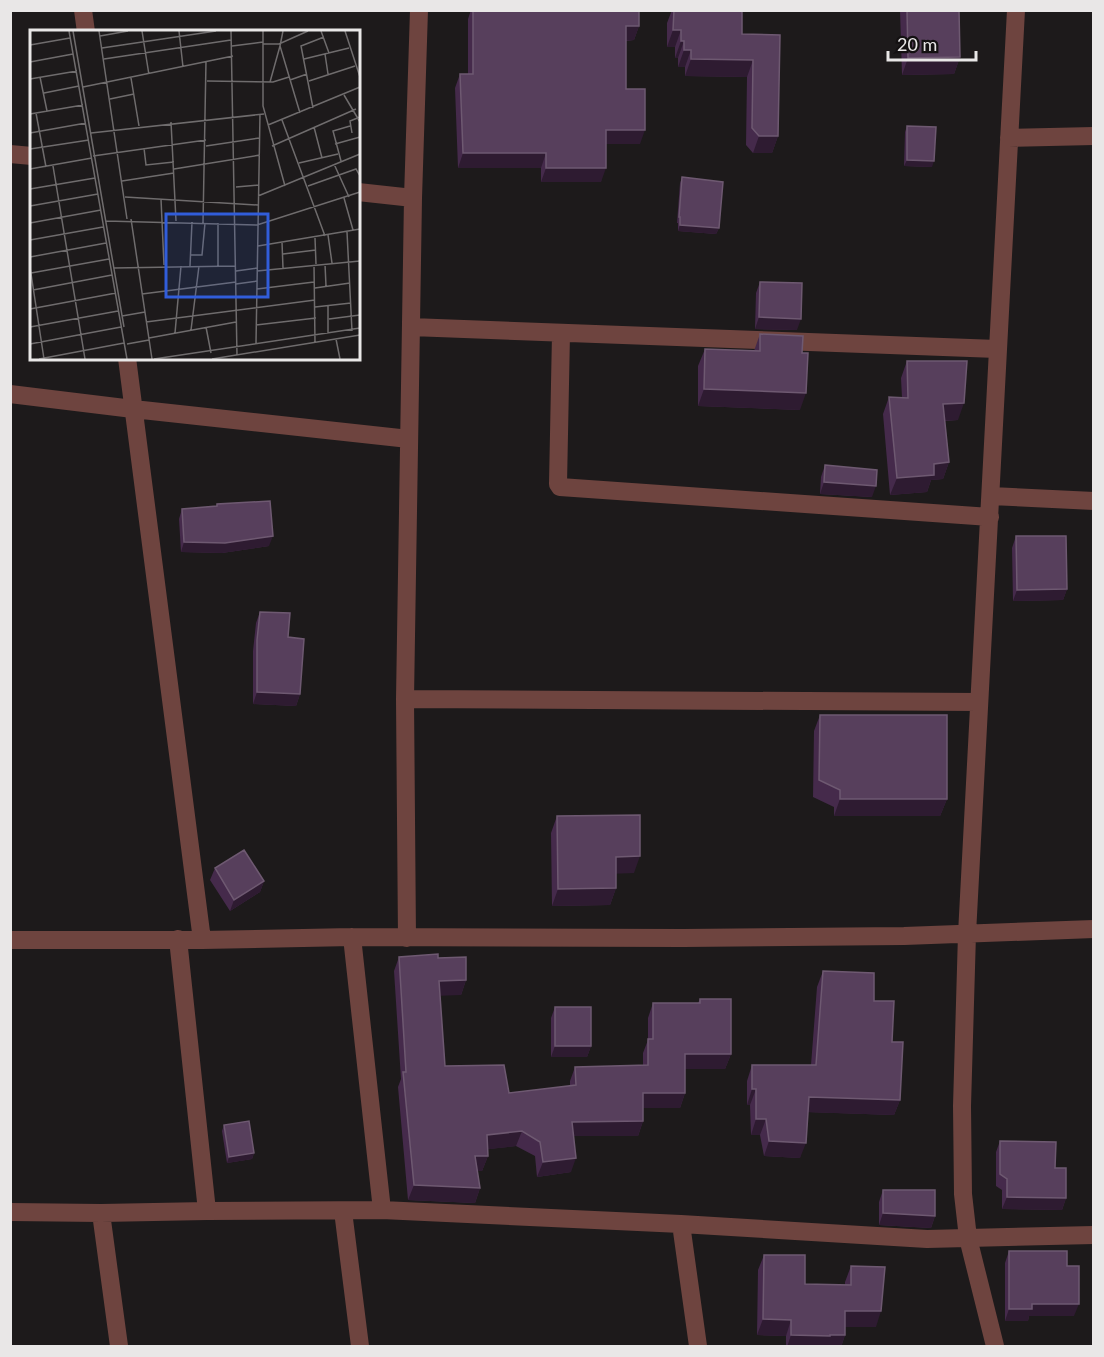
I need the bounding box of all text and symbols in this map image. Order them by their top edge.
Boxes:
scale bar [888,24,976,62]
inset map [30,30,360,360]
text: 20 m [897,33,937,55]

